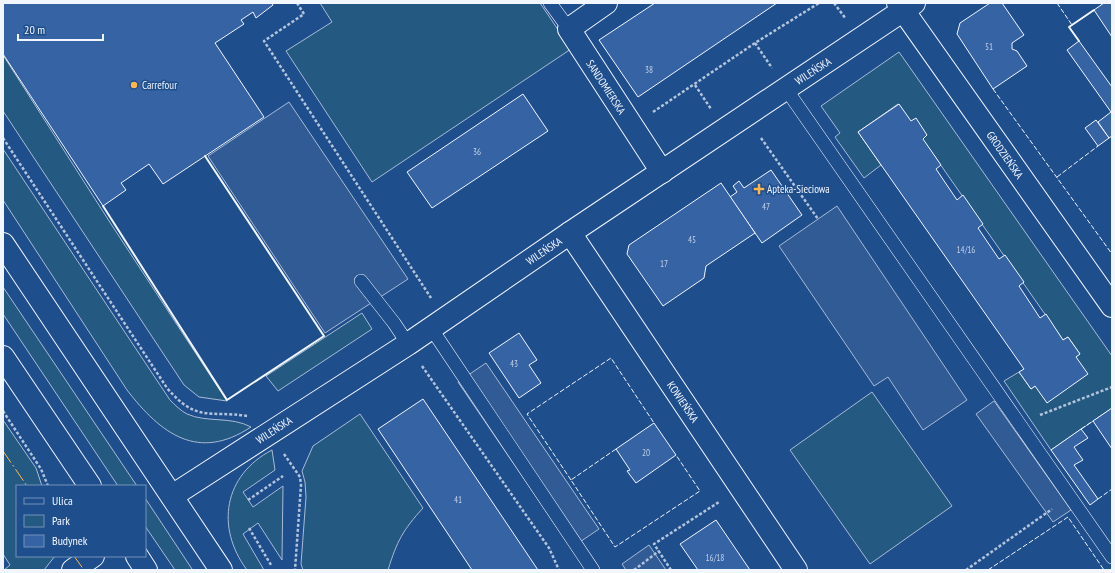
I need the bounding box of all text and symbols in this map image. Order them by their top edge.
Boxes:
scale bar [18,16,103,42]
text: 20 m [24,22,45,37]
house number: 51 [985,41,993,52]
street label: WILEŃSKA [792,54,834,88]
street label: SANDOMIERSKA [583,57,629,118]
house number: 38 [645,64,653,75]
place label: Carrefour [142,78,177,92]
marker: Carrefour [129,80,139,90]
street label: GRODZIEŃSKA [983,128,1027,182]
house number: 36 [473,146,481,157]
place label: Apteka-Sieciowa [767,182,830,196]
marker: Apteka-Sieciowa [754,184,764,194]
house number: 47 [762,201,770,212]
street label: WILEŃSKA [523,234,565,268]
house number: 45 [688,234,696,245]
house number: 14/16 [957,244,975,255]
house number: 17 [660,258,668,269]
house number: 43 [510,358,518,369]
street label: KOWIEŃSKA [664,379,702,426]
street label: WILEŃSKA [253,413,295,447]
house number: 20 [642,447,650,458]
legend [16,485,146,557]
text: Ulica [52,493,73,508]
house number: 41 [454,494,462,505]
text: Park [52,513,70,528]
text: Budynek [52,533,88,548]
house number: 16/18 [706,552,724,563]

